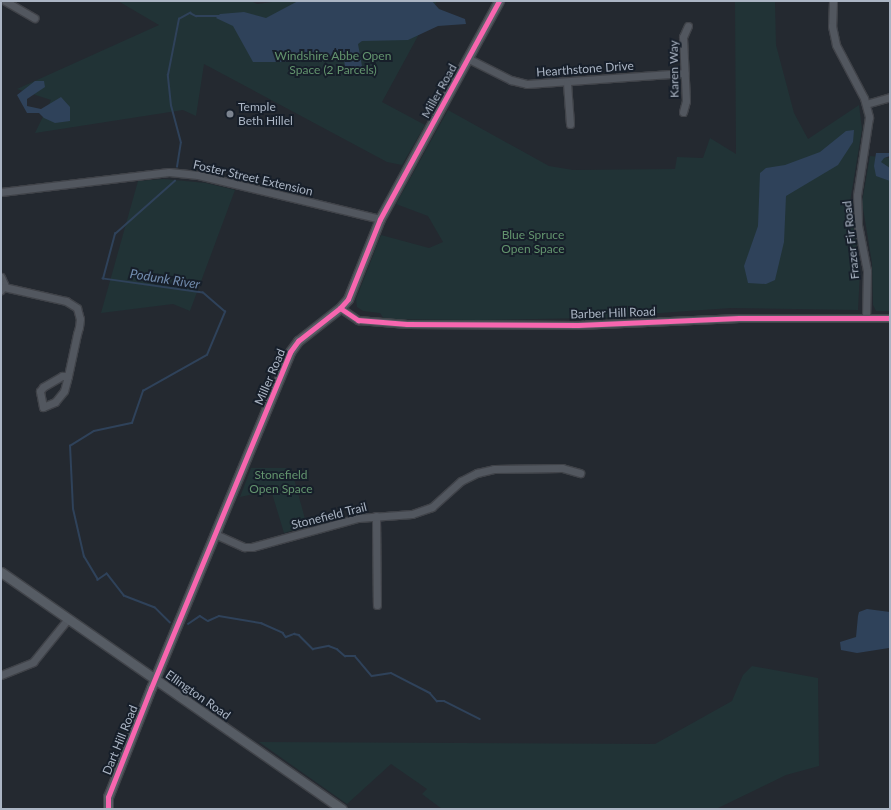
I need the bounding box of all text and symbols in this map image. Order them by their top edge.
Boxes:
street label: Karen Way [666,40,682,98]
park label: Windshire Abbe Open Space (2 Parcels) [274,49,392,77]
street label: Hearthstone Drive [536,58,634,80]
street label: Miller Road [418,61,460,121]
place label: Temple Beth Hillel [238,100,293,128]
marker: Temple Beth Hillel [225,109,235,119]
street label: Foster Street Extension [192,157,314,199]
street label: Frazer Fir Road [840,200,862,280]
park label: Blue Spruce Open Space [501,228,565,256]
water label: Podunk River [129,266,201,292]
street label: Barber Hill Road [570,304,656,322]
street label: Miller Road [252,347,288,407]
park label: Stonefield Open Space [249,468,313,496]
street label: Stonefield Trail [289,500,369,532]
street label: Ellington Road [163,667,233,723]
street label: Dart Hill Road [99,703,141,777]

